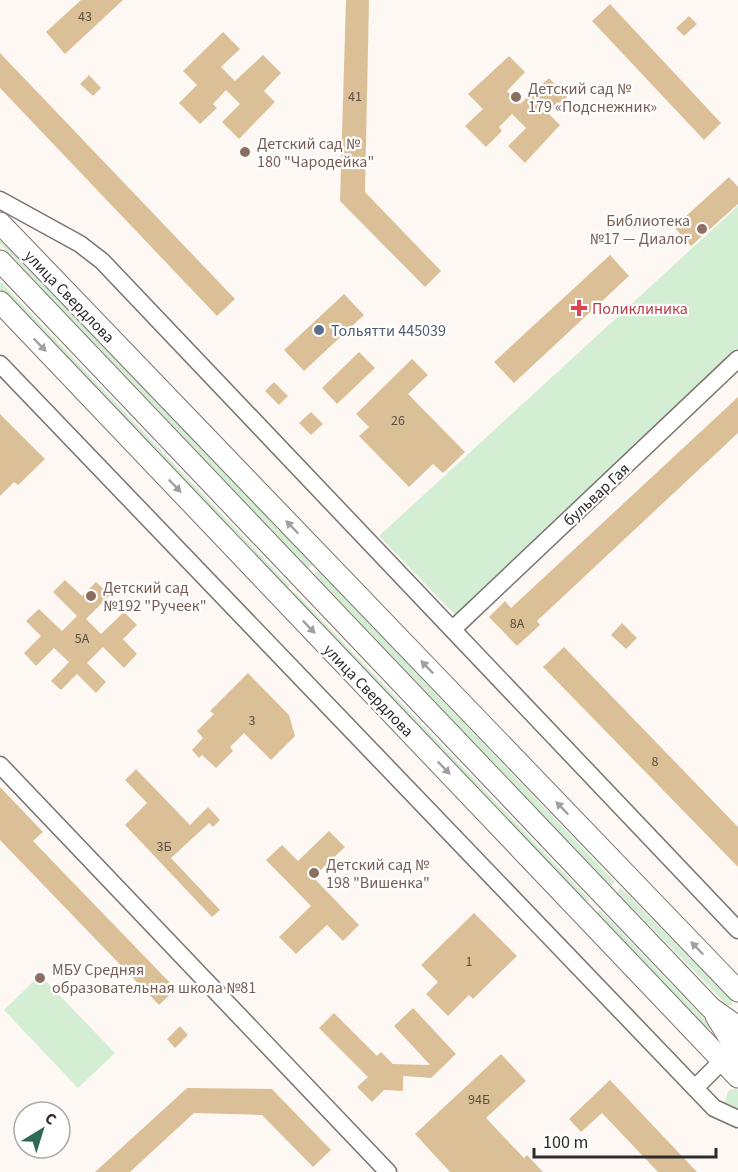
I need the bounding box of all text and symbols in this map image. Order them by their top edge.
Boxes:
house number: 43 [78,7,92,27]
place label: Детский сад № 179 «Подснежник» [528,78,657,118]
house number: 41 [348,87,362,107]
marker: Детский сад № 179 «Подснежник» [509,90,523,104]
place label: Детский сад № 180 "Чародейка" [257,133,374,173]
marker: Детский сад № 180 "Чародейка" [238,145,252,159]
place label: Библиотека №17 — Диалог [589,210,690,250]
marker: Библиотека №17 — Диалог [695,222,709,236]
street label: улица Свердлова [19,245,119,348]
place label: Поликлиника [592,298,688,320]
marker: Поликлиника [570,299,588,317]
place label: Тольятти 445039 [331,320,446,342]
marker: Тольятти 445039 [312,323,326,337]
one-way arrow [33,337,47,351]
house number: 26 [391,411,405,431]
street label: бульвар Гая [559,458,635,531]
one-way arrow [168,478,181,493]
one-way arrow [285,519,299,534]
place label: Детский сад №192 "Ручеек" [103,577,207,617]
marker: Детский сад №192 "Ручеек" [84,589,98,603]
house number: 8А [510,614,525,634]
one-way arrow [302,620,316,634]
house number: 5А [75,629,90,649]
street label: улица Свердлова [318,639,418,742]
one-way arrow [420,660,434,675]
house number: 3 [249,711,256,731]
house number: 8 [652,752,659,772]
one-way arrow [437,761,451,776]
one-way arrow [556,801,570,815]
house number: 3Б [156,837,172,857]
place label: Детский сад № 198 "Вишенка" [326,854,430,894]
marker: Детский сад № 198 "Вишенка" [307,866,321,880]
one-way arrow [691,942,705,956]
house number: 1 [466,952,473,972]
place label: МБУ Средняя образовательная школа №81 [52,959,256,999]
marker: МБУ Средняя образовательная школа №81 [33,971,47,985]
house number: 94Б [468,1090,490,1110]
north arrow [12,1100,72,1160]
text: С [40,1107,61,1131]
scale bar [534,1121,716,1159]
text: 100 m [543,1130,588,1155]

